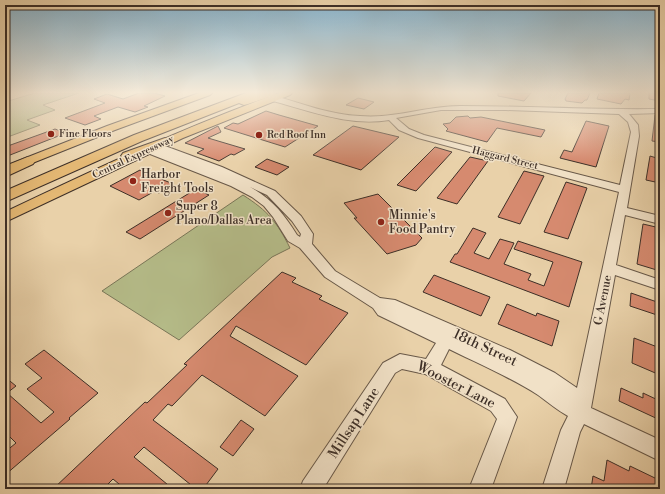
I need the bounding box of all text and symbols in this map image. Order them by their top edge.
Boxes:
place label: Fine Floors [59,128,111,140]
marker: Fine Floors [46,129,56,139]
place label: Red Roof Inn [267,129,326,141]
marker: Red Roof Inn [254,130,264,140]
street label: Central Expressway [90,133,176,181]
street label: Haggard Street [471,144,540,172]
place label: Harbor Freight Tools [141,167,214,196]
marker: Harbor Freight Tools [128,176,138,186]
place label: Super 8 Plano/Dallas Area [176,199,273,228]
marker: Super 8 Plano/Dallas Area [163,208,173,218]
place label: Minnie's Food Pantry [389,208,455,237]
marker: Minnie's Food Pantry [376,217,386,227]
street label: G Avenue [591,274,615,326]
street label: 18th Street [450,325,520,371]
street label: Wooster Lane [413,357,499,413]
street label: Millsap Lane [324,384,384,462]

